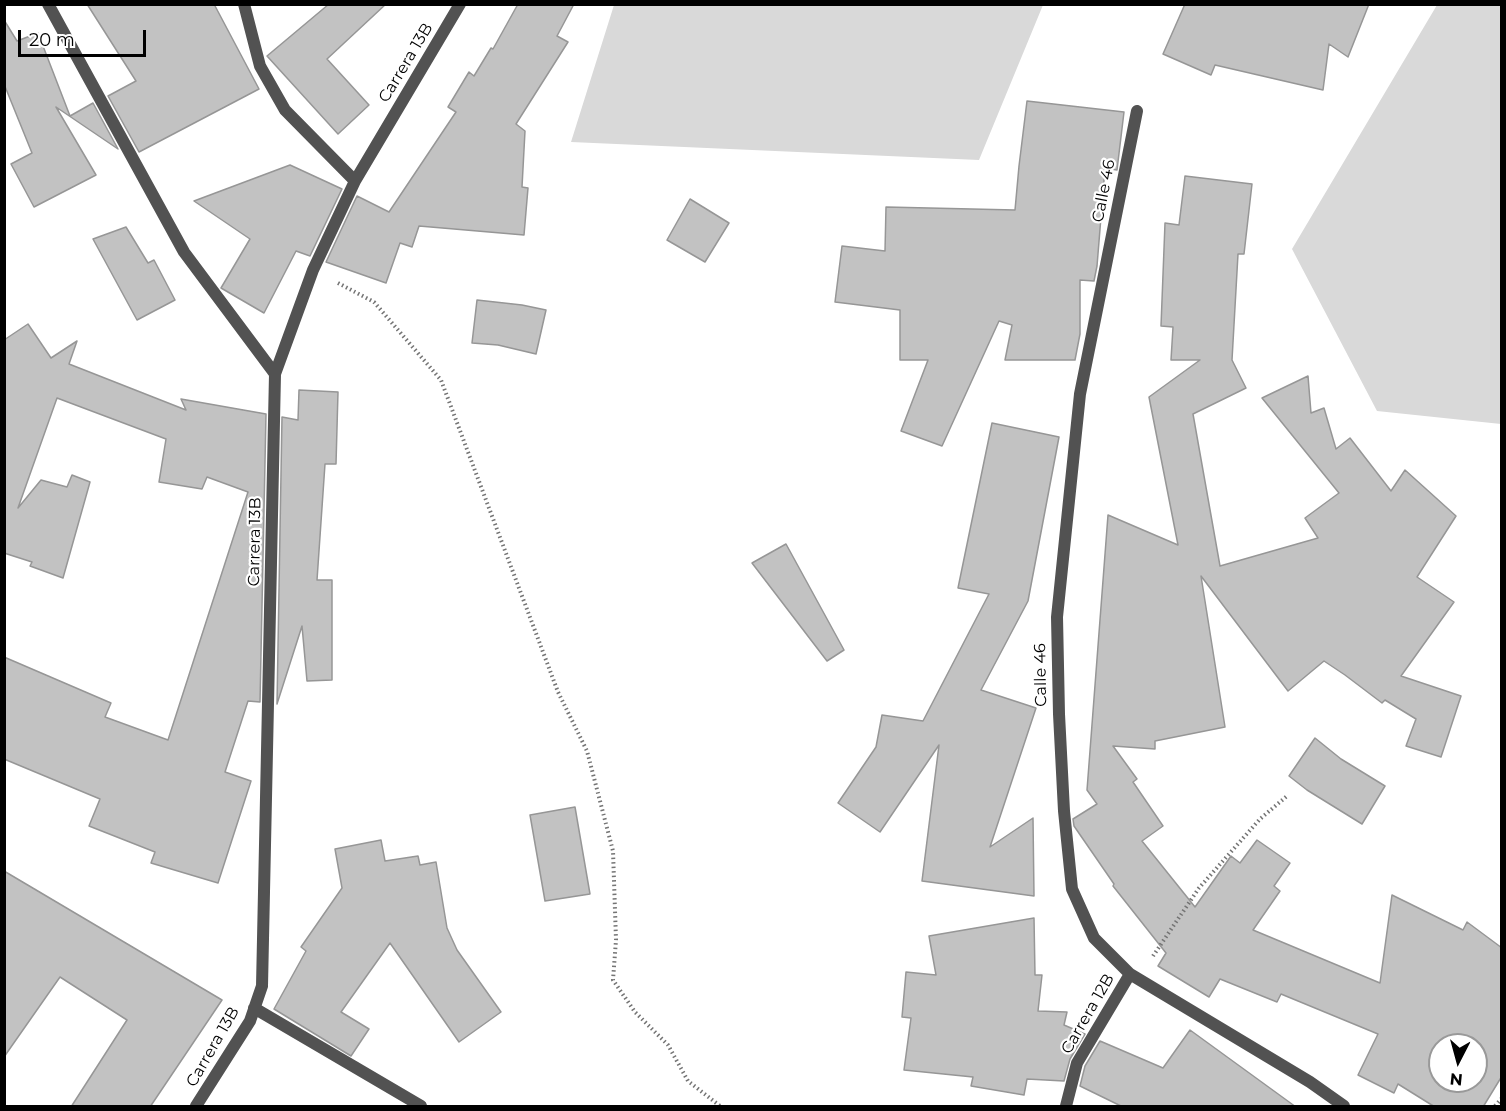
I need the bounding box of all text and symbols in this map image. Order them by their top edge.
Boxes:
scale bar [21,18,148,56]
street label: Carrera 13B [375,20,437,106]
text: 20 m [29,29,75,51]
street label: Calle 46 [1089,158,1119,224]
street label: Carrera 13B [245,497,265,587]
street label: Calle 46 [1031,643,1051,707]
street label: Carrera 12B [1057,971,1119,1057]
street label: Carrera 13B [182,1004,244,1090]
north arrow [1428,1033,1488,1093]
text: N [1449,1069,1464,1090]

